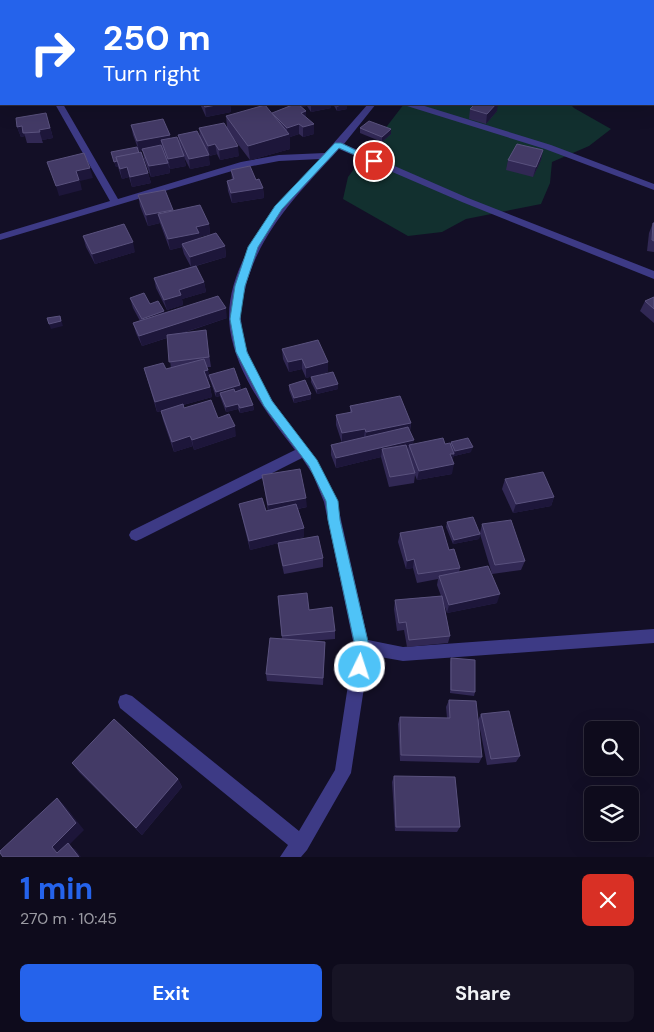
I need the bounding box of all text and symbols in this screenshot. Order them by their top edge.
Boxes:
text: 250 m [103,15,211,61]
icon: right [20,20,85,85]
text: Turn right [103,59,200,88]
pin [353,140,395,182]
icon: arrive [360,147,388,175]
position arrow [333,640,385,692]
map controls [584,721,639,841]
button: search [584,721,639,776]
button: layers [584,786,639,841]
text: 1 min [20,869,93,908]
button: close [582,874,634,926]
text: 270 m · 10:45 [20,908,117,929]
button: Exit [20,964,322,1022]
button: Share [332,964,634,1022]

